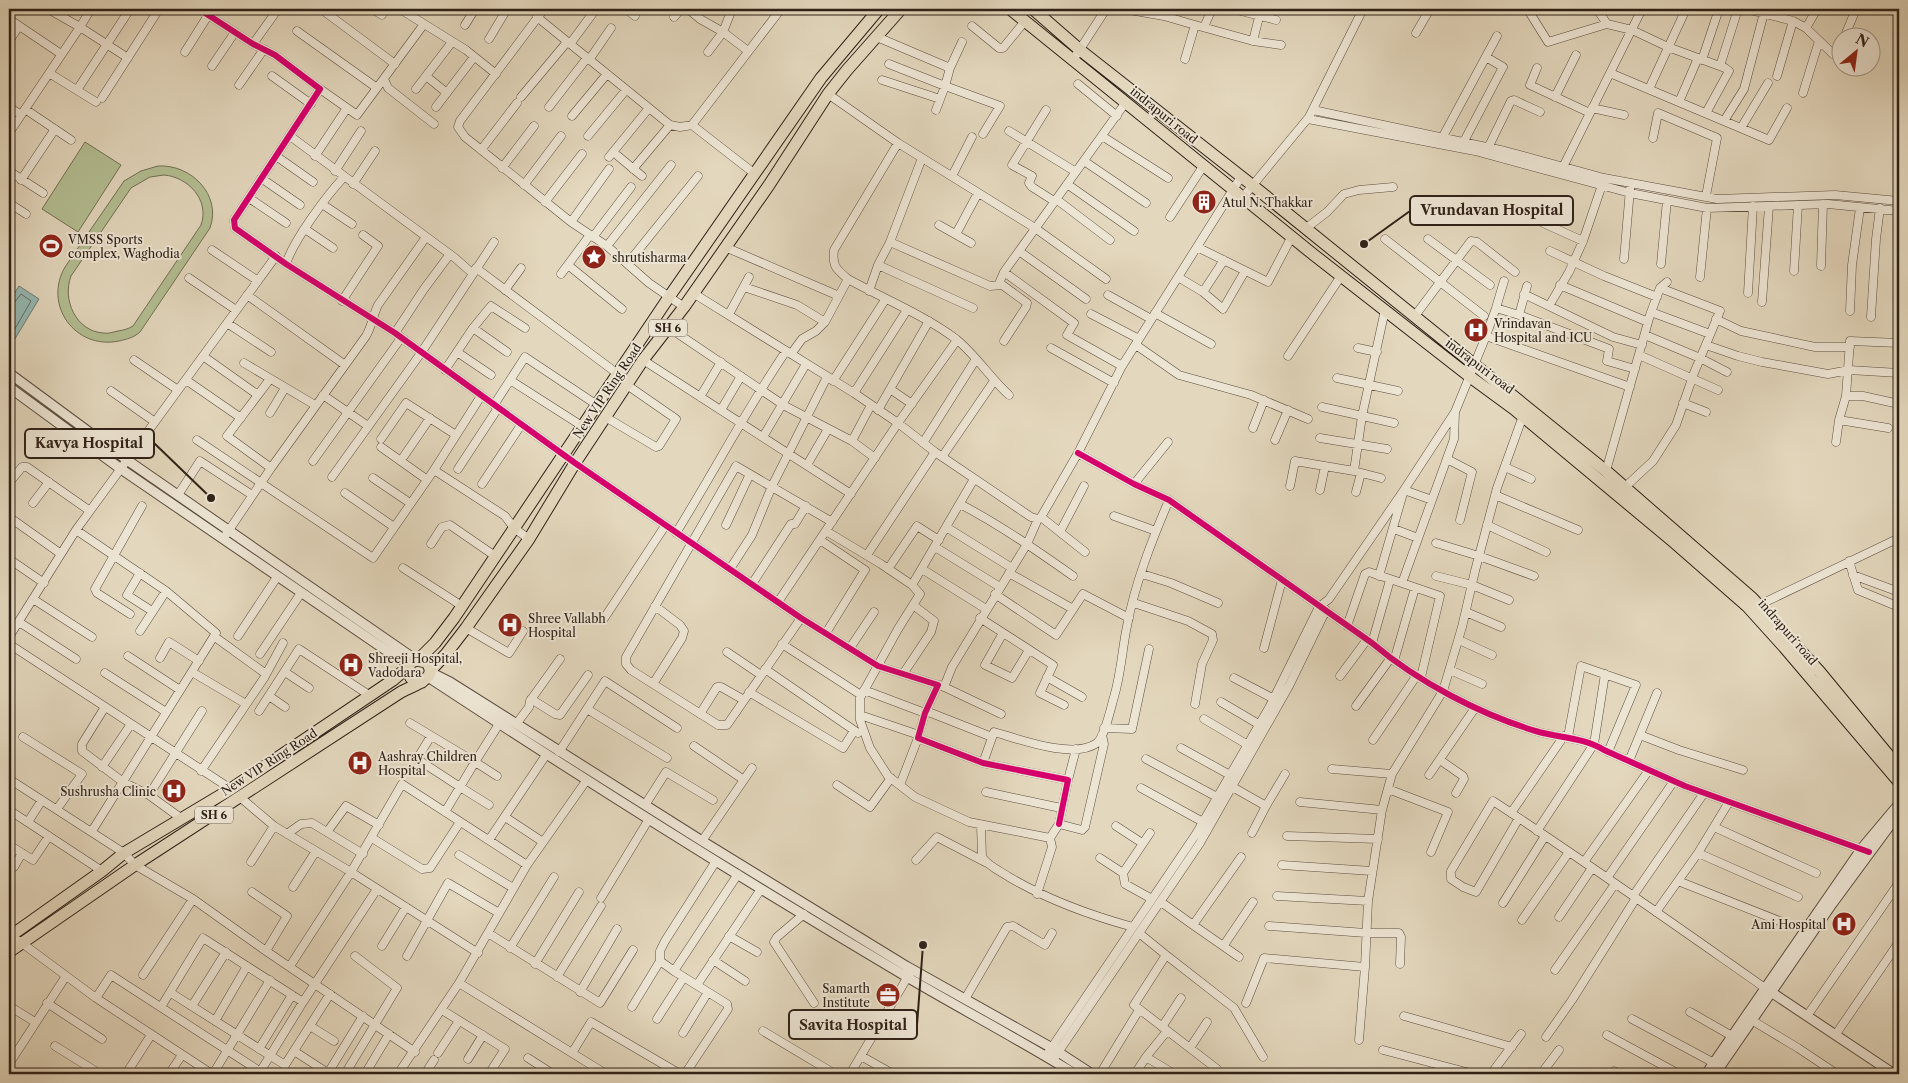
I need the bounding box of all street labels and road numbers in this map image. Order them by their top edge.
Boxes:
street label: indrapuri road [1127,83,1201,147]
road number: SH 6 [649,319,687,336]
street label: indrapuri road [1443,335,1518,397]
street label: New VIP Ring Road [570,340,645,441]
street label: indrapuri road [1755,596,1821,669]
street label: New VIP Ring Road [218,725,320,799]
road number: SH 6 [195,806,233,824]

